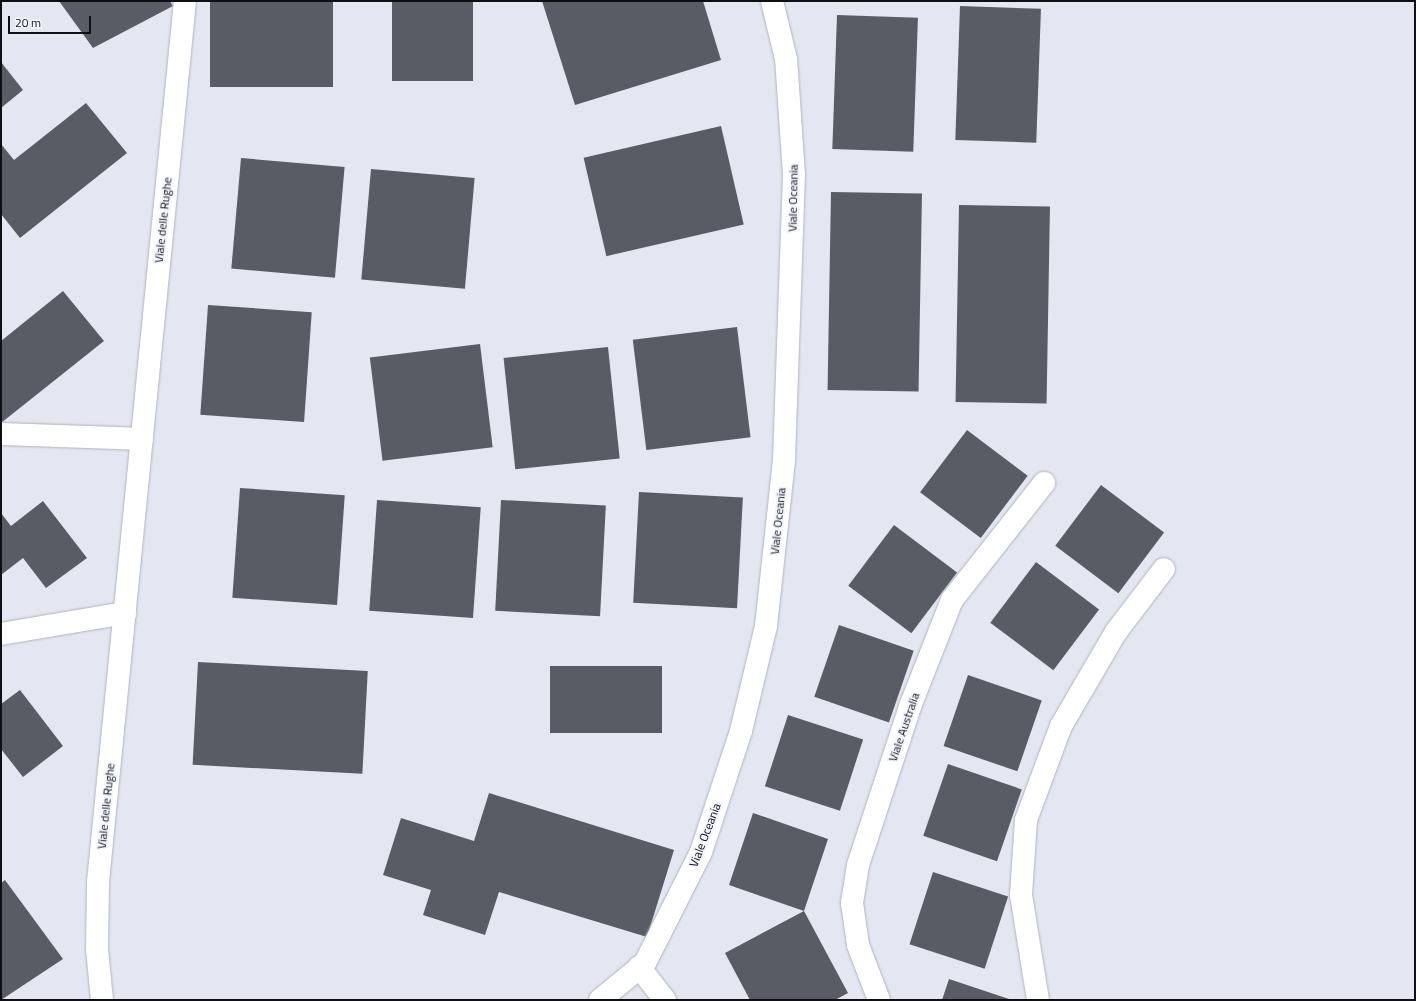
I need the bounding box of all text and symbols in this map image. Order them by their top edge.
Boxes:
scale bar [10,8,93,34]
text: 20 m [15,13,41,32]
street label: Viale Oceania [785,164,801,232]
street label: Viale delle Rughe [151,176,175,264]
street label: Viale Oceania [767,487,789,555]
street label: Viale Australia [885,691,923,763]
street label: Viale delle Rughe [94,762,118,850]
street label: Viale Oceania [686,801,724,869]

